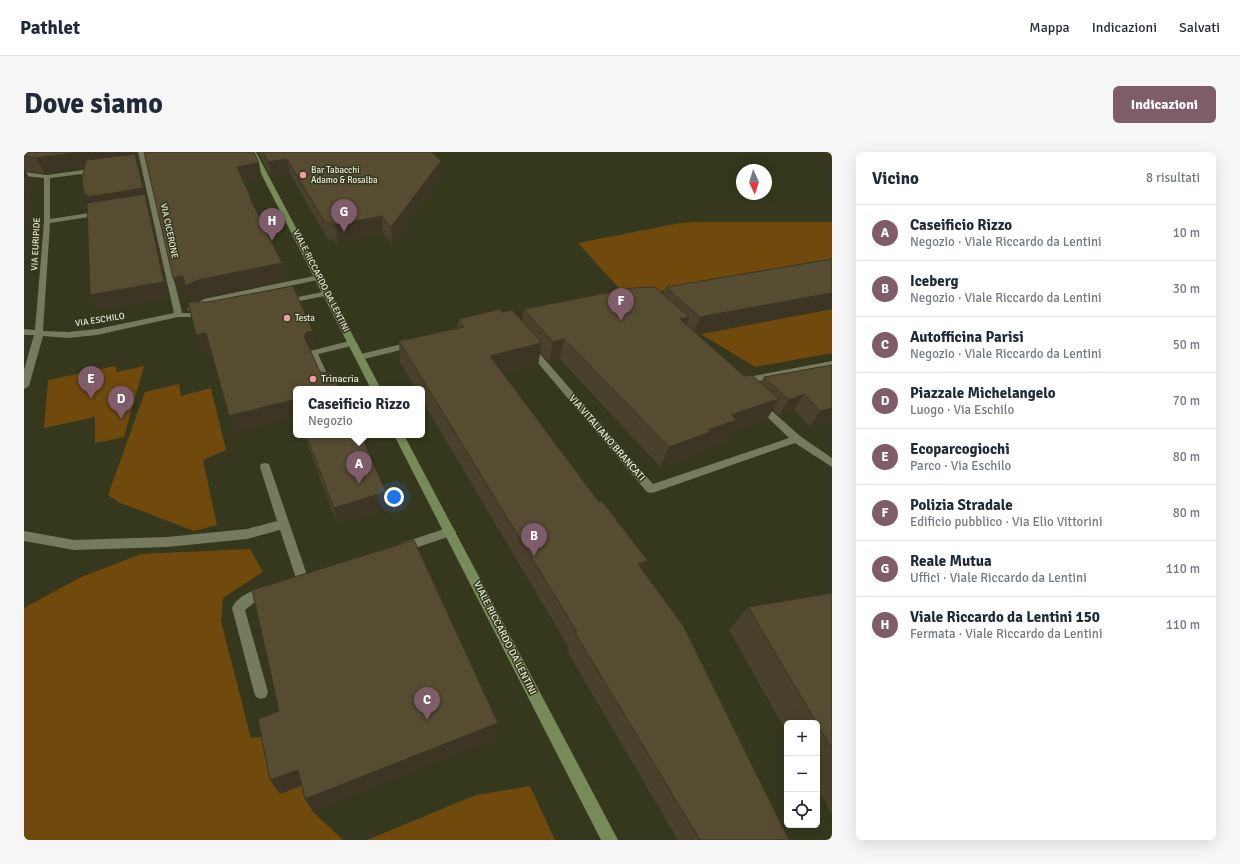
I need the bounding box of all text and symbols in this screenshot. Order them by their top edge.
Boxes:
text: Pathlet [20,16,80,40]
text: Mappa [1029,19,1070,36]
text: Indicazioni [1092,19,1157,36]
text: Salvati [1179,19,1220,36]
button: Indicazioni [1113,86,1216,123]
text: Dove siamo [24,87,163,121]
north arrow [736,164,772,200]
place label: Bar Tabacchi Adamo & Rosalba [311,165,378,186]
text: Vicino [872,168,919,189]
marker: Bar Tabacchi Adamo & Rosalba [298,170,308,180]
text: 8 risultati [1146,170,1200,186]
pin: G [331,199,357,232]
street label: VIA CICERONE [158,202,180,260]
pin: H [259,208,285,241]
text: Caseificio Rizzo [910,216,1012,234]
street label: VIA EURIPIDE [29,217,43,271]
text: A [881,225,889,241]
text: 10 m [1173,225,1200,241]
street label: VIALE RICCARDO DA LENTINI [290,228,352,334]
text: Negozio · Viale Riccardo da Lentini [910,234,1102,250]
text: Iceberg [910,272,958,290]
text: B [881,281,889,297]
text: 30 m [1173,281,1200,297]
pin: F [608,288,634,321]
text: Negozio · Viale Riccardo da Lentini [910,290,1102,306]
street label: VIA ESCHILO [75,311,126,329]
marker: Testa [282,313,292,323]
place label: Testa [295,313,315,324]
text: Autofficina Parisi [910,328,1024,346]
text: C [881,337,889,353]
text: 50 m [1173,337,1200,353]
text: Negozio · Viale Riccardo da Lentini [910,346,1102,362]
pin: E [78,366,104,399]
place label: Trinacria [321,373,359,385]
marker: Trinacria [308,374,318,384]
text: Piazzale Michelangelo [910,384,1056,402]
pin: D [108,386,134,419]
popup [293,386,425,438]
street label: VIA VITALIANO BRANCATI [566,392,648,484]
text: D [881,393,889,409]
text: 70 m [1173,393,1200,409]
text: Caseificio Rizzo [308,395,410,413]
text: Luogo · Via Eschilo [910,402,1014,418]
text: Negozio [308,413,353,429]
text: Ecoparcogiochi [910,440,1010,458]
text: E [881,449,889,465]
text: 80 m [1173,449,1200,465]
pin: A [346,451,372,484]
text: Parco · Via Eschilo [910,458,1011,474]
your location [384,487,404,507]
text: Polizia Stradale [910,496,1013,514]
text: F [882,505,888,521]
text: 80 m [1173,505,1200,521]
text: Edificio pubblico · Via Elio Vittorini [910,514,1102,530]
pin: B [521,523,547,556]
text: Reale Mutua [910,552,992,570]
text: G [881,561,889,577]
text: 110 m [1166,561,1200,577]
text: Uffici · Viale Riccardo da Lentini [910,570,1087,586]
street label: VIALE RICCARDO DA LENTINI [471,579,539,697]
text: Viale Riccardo da Lentini 150 [910,608,1100,626]
text: H [881,617,889,633]
text: 110 m [1166,617,1200,633]
text: Fermata · Viale Riccardo da Lentini [910,626,1102,642]
pin: C [414,687,440,720]
map controls [784,720,820,828]
button: + [784,720,820,756]
button: − [784,756,820,792]
button: locate [784,792,820,828]

